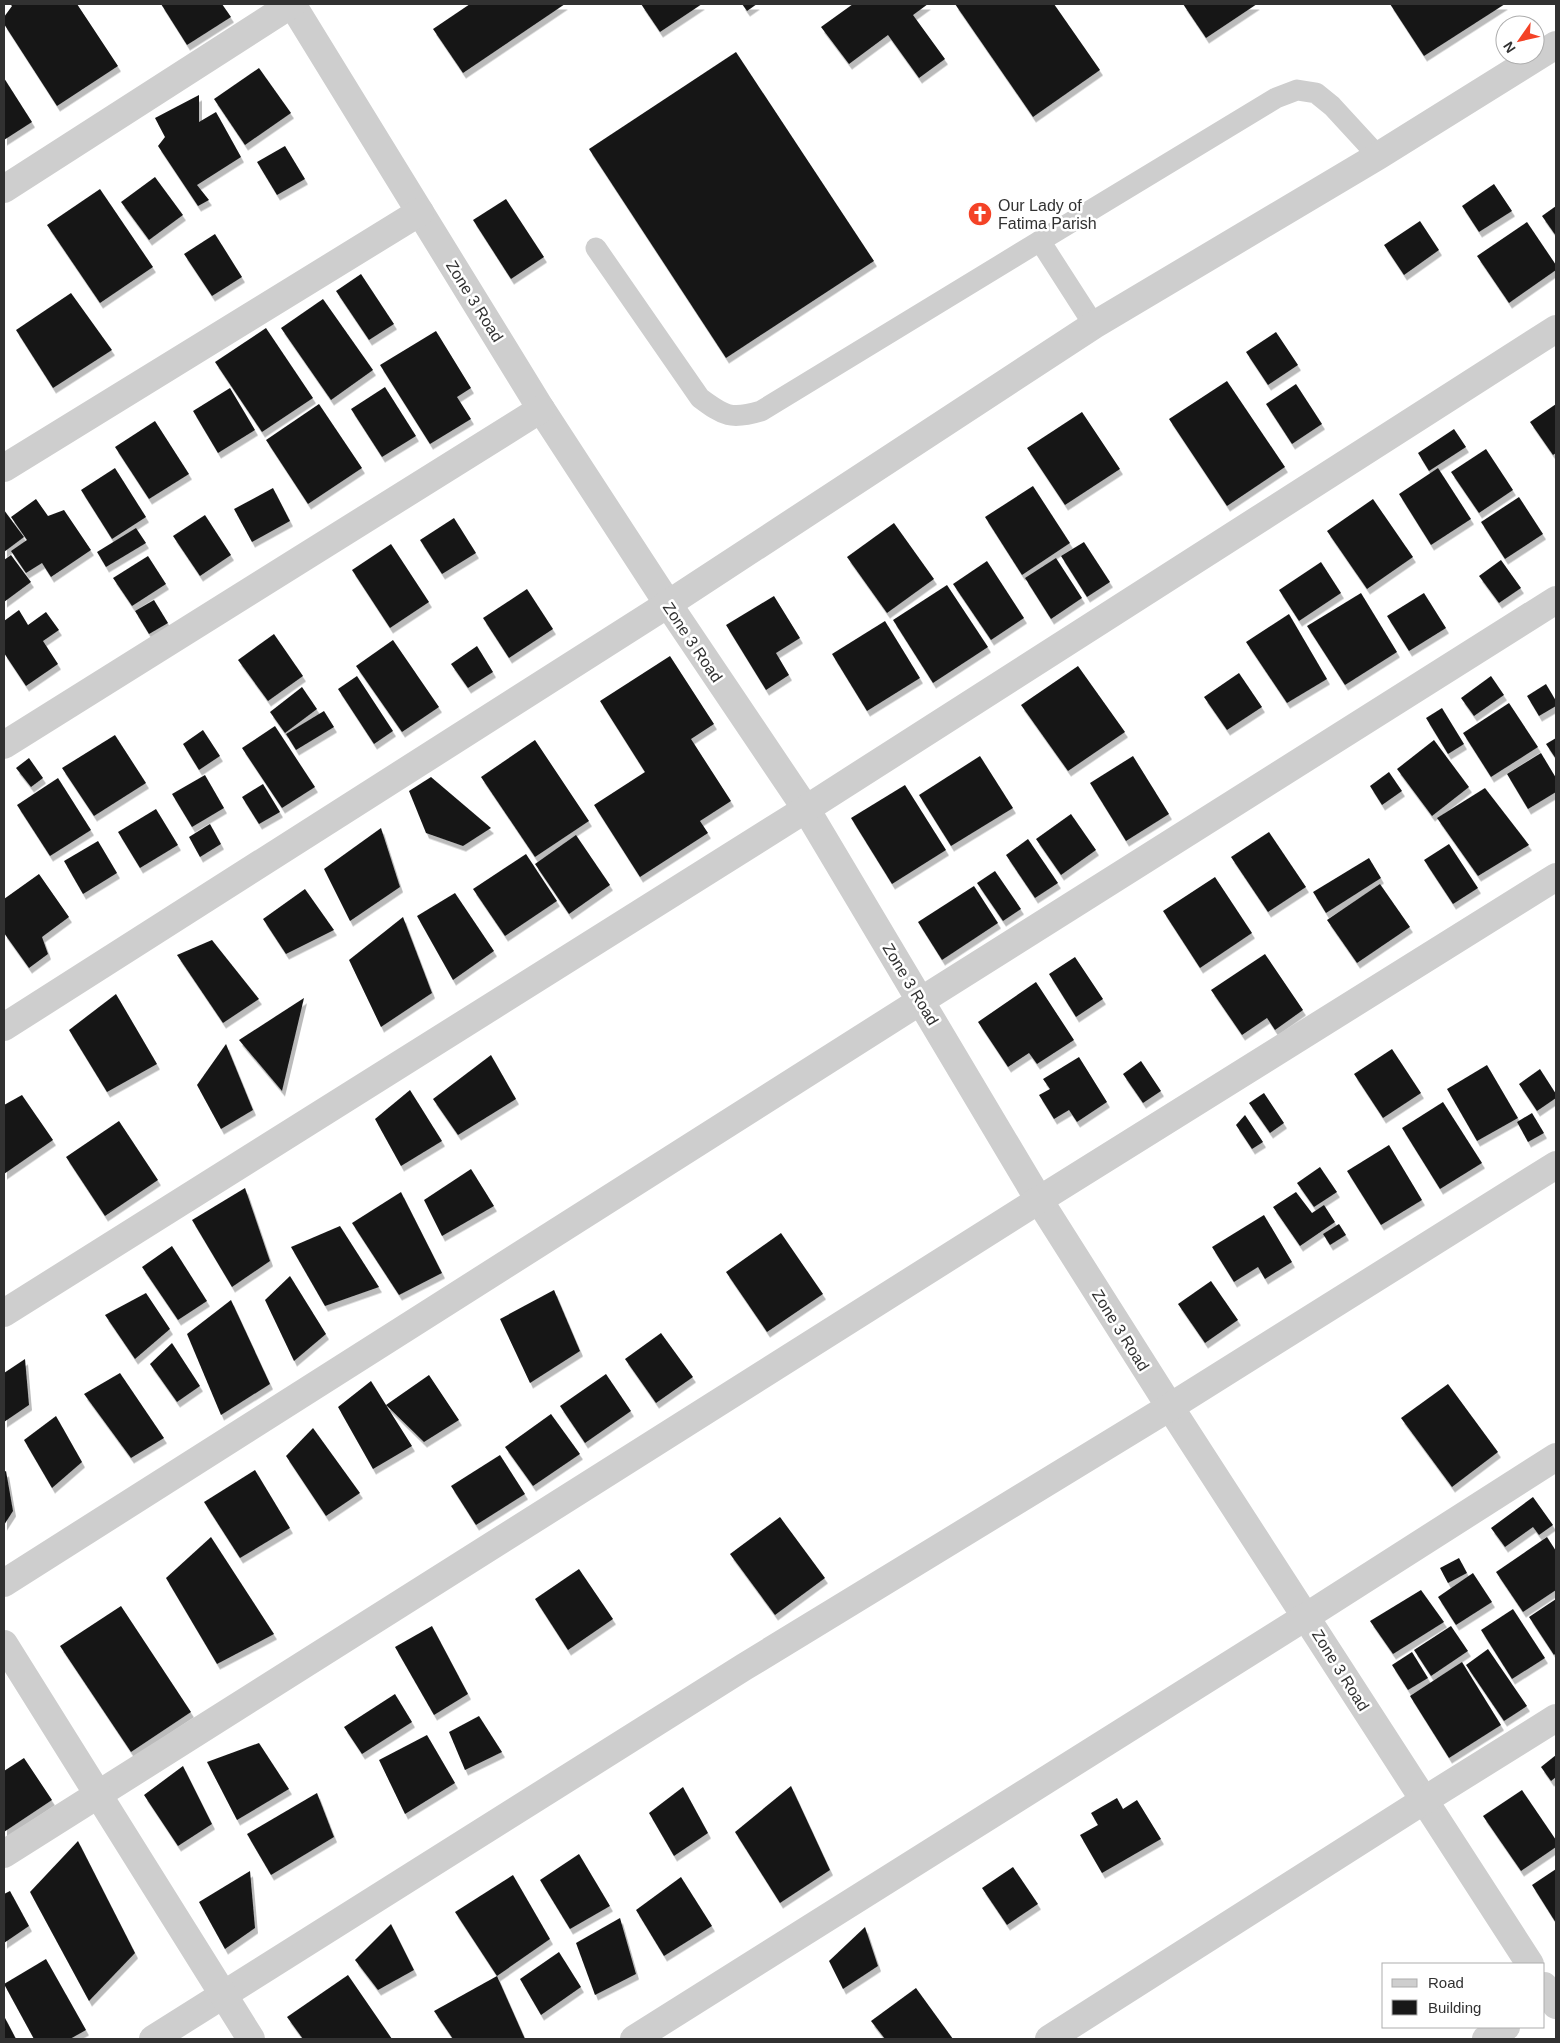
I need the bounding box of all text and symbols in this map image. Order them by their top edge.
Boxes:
north arrow [1495,15,1545,65]
text: N [1500,39,1519,56]
place label: Our Lady of Fatima Parish [998,197,1097,232]
church icon: Our Lady of Fatima Parish [967,201,993,227]
street label: Zone 3 Road [443,258,506,345]
street label: Zone 3 Road [660,599,725,685]
street label: Zone 3 Road [879,940,942,1028]
street label: Zone 3 Road [1089,1287,1152,1374]
street label: Zone 3 Road [1309,1627,1372,1714]
legend [1382,1963,1545,2028]
text: Road [1428,1974,1464,1991]
text: Building [1428,1999,1481,2016]

